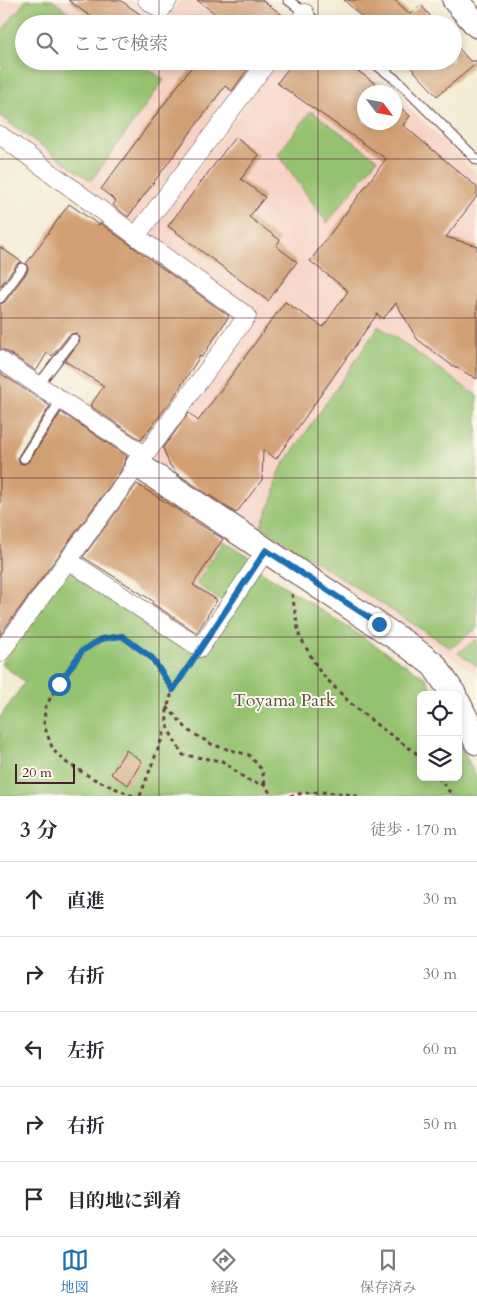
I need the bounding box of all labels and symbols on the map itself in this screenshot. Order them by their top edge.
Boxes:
north arrow [357,85,402,130]
route end [368,613,391,636]
route start [48,673,71,696]
park label: Toyama Park [233,688,336,713]
scale bar [15,761,75,784]

